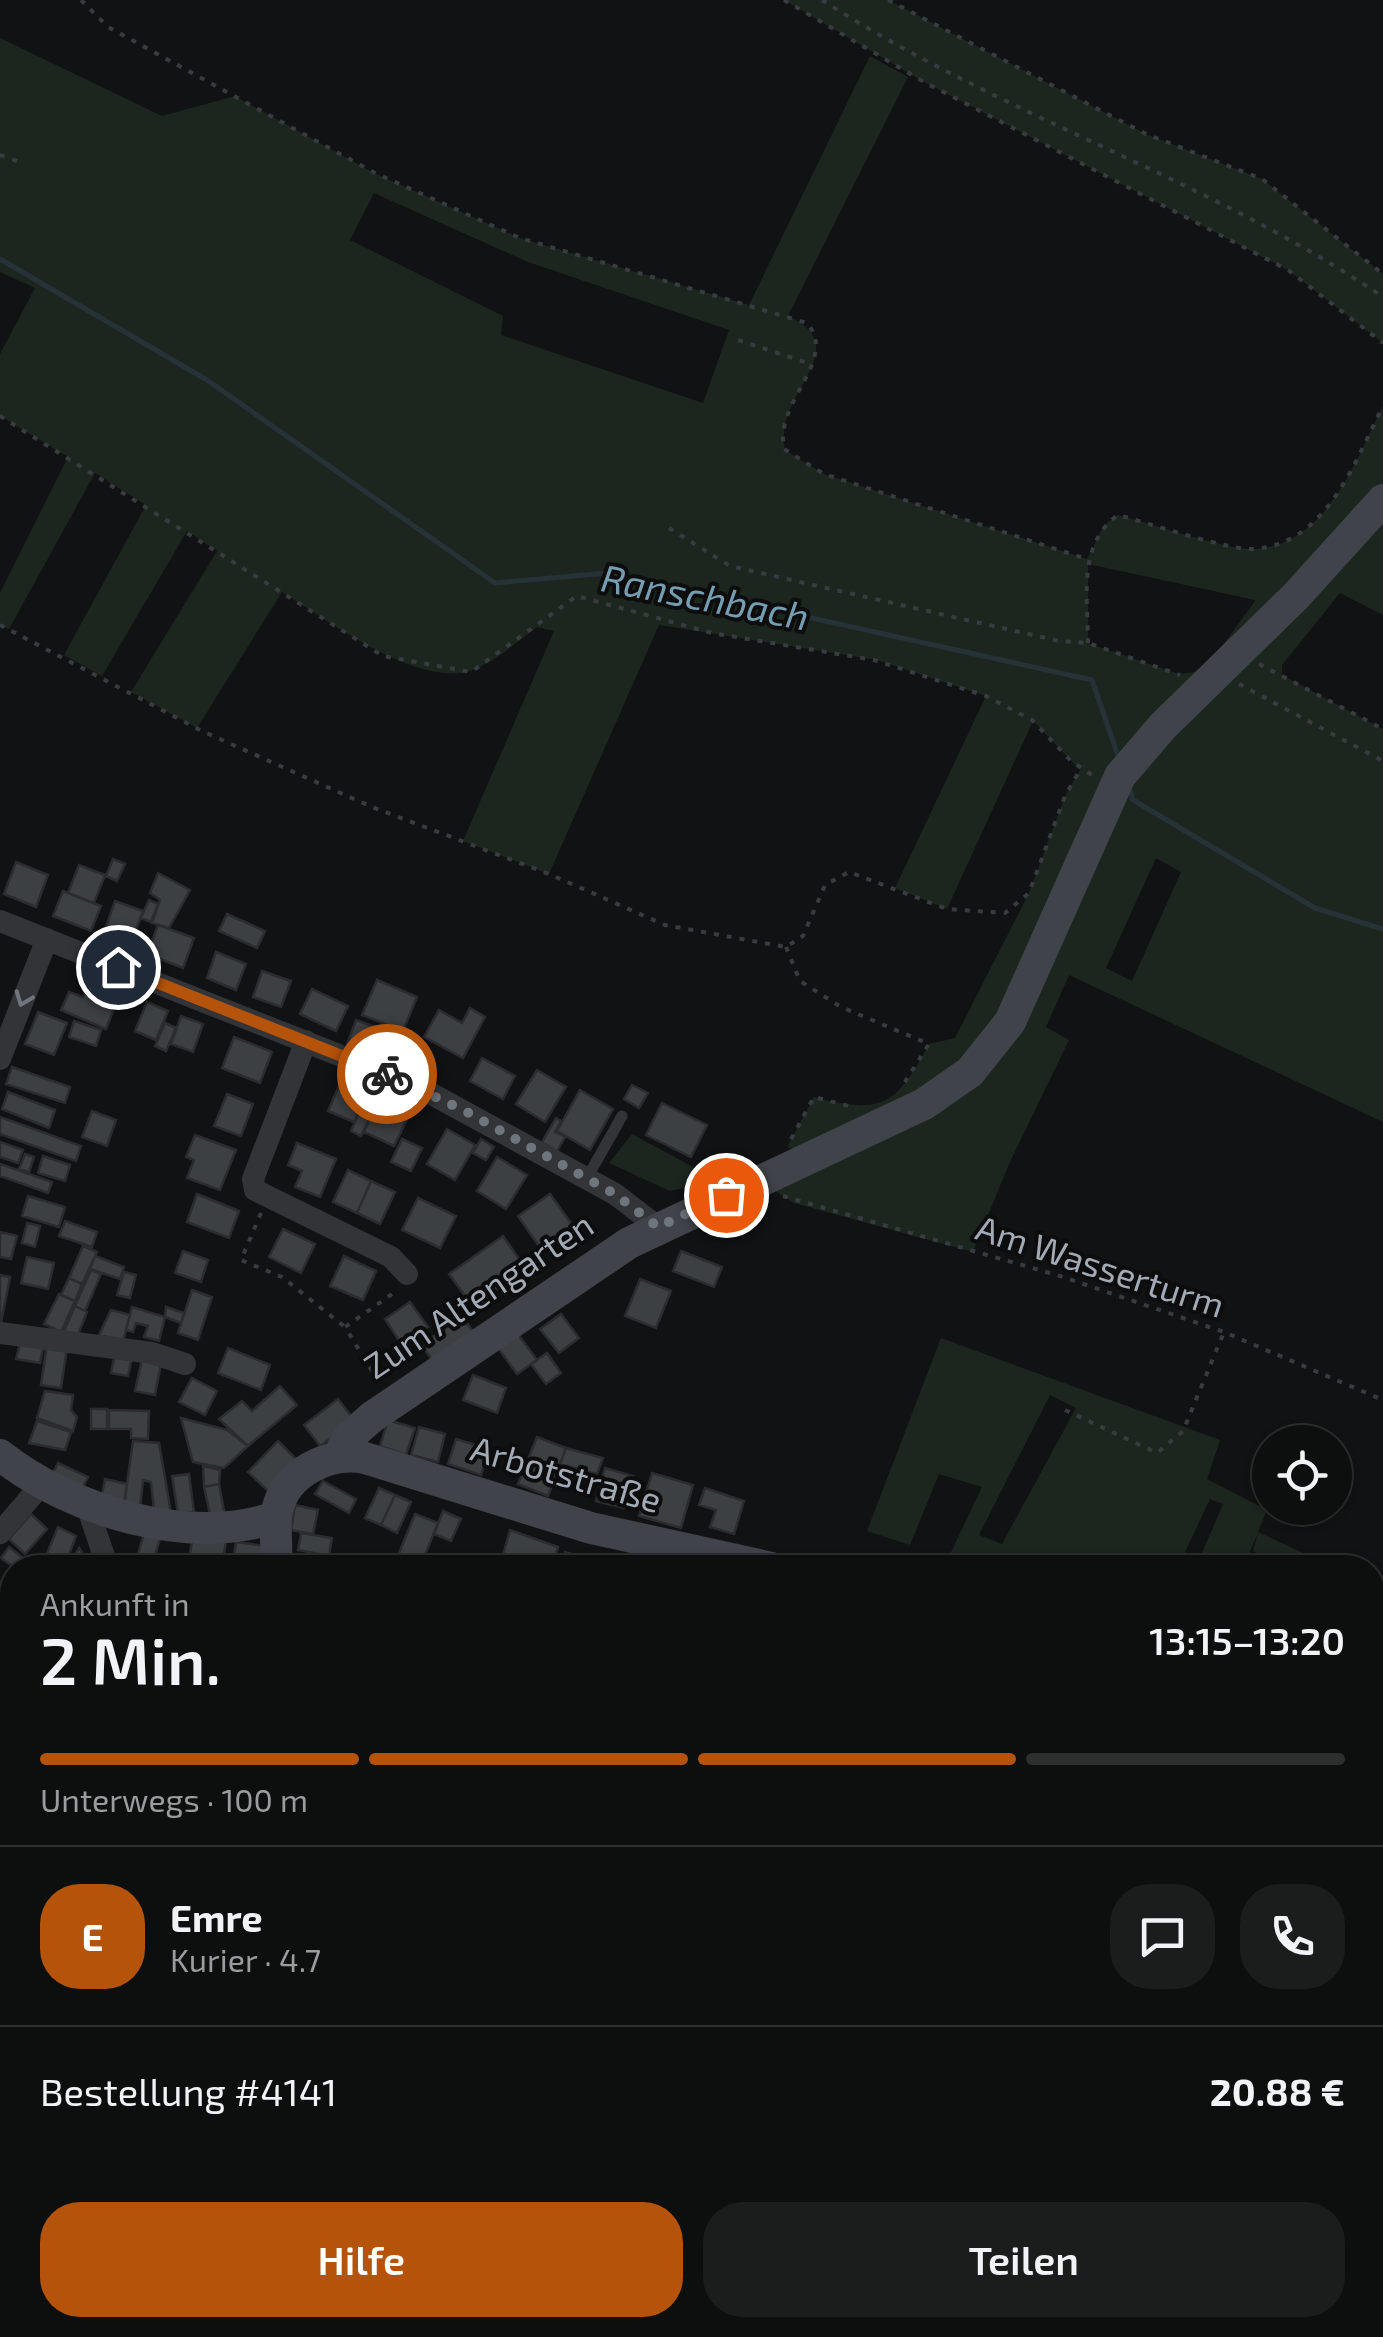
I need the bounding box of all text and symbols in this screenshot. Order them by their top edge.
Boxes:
water label: Ranschbach [598,553,813,639]
pin [76,925,161,1010]
icon: home [91,940,146,995]
one-way arrow [15,989,35,1007]
courier [337,1024,437,1124]
icon: bike [360,1047,415,1102]
pin [684,1153,769,1238]
icon: bag [699,1168,754,1223]
street label: Zum Altengarten [356,1202,600,1386]
street label: Am Wasserturm [971,1205,1230,1325]
map controls [1252,1425,1352,1525]
button: locate [1252,1425,1352,1525]
street label: Arbotstraße [467,1426,666,1520]
text: Ankunft in [40,1584,190,1622]
text: 13:15–13:20 [1149,1617,1345,1663]
text: 2 Min. [40,1620,221,1698]
text: Unterwegs · 100 m [40,1780,308,1818]
button: chat [1110,1884,1215,1989]
button: phone [1240,1884,1345,1989]
text: Emre [170,1894,263,1940]
text: E [82,1913,103,1959]
text: Kurier · 4.7 [170,1940,321,1978]
text: Bestellung #4141 [40,2068,337,2114]
text: 20.88 € [1210,2068,1345,2114]
button: Hilfe [40,2202,683,2317]
button: Teilen [703,2202,1345,2317]

